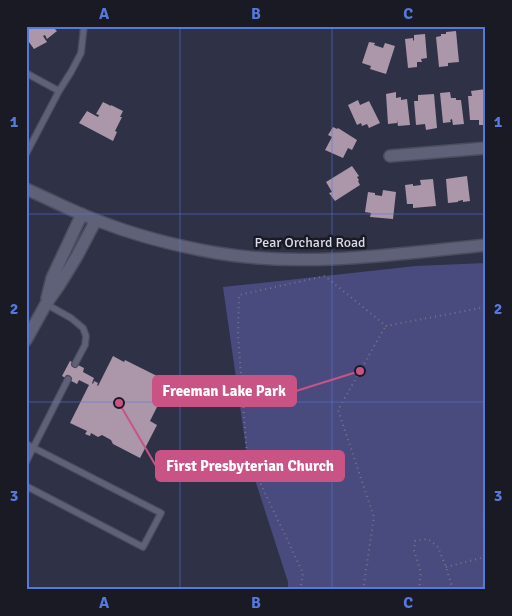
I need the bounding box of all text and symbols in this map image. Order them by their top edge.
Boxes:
text: A [99,4,110,24]
text: B [251,4,261,24]
text: C [403,4,413,24]
text: 1 [10,112,19,132]
text: 1 [494,112,503,132]
street label: Pear Orchard Road [255,234,365,251]
text: 2 [10,299,18,319]
text: 2 [494,299,502,319]
callout: Freeman Lake Park [153,376,296,406]
text: Freeman Lake Park [162,382,286,400]
callout: First Presbyterian Church [156,451,344,481]
text: First Presbyterian Church [166,457,334,475]
text: 3 [10,486,18,506]
text: 3 [494,486,502,506]
text: A [99,593,110,613]
text: B [251,593,261,613]
text: C [403,593,413,613]

